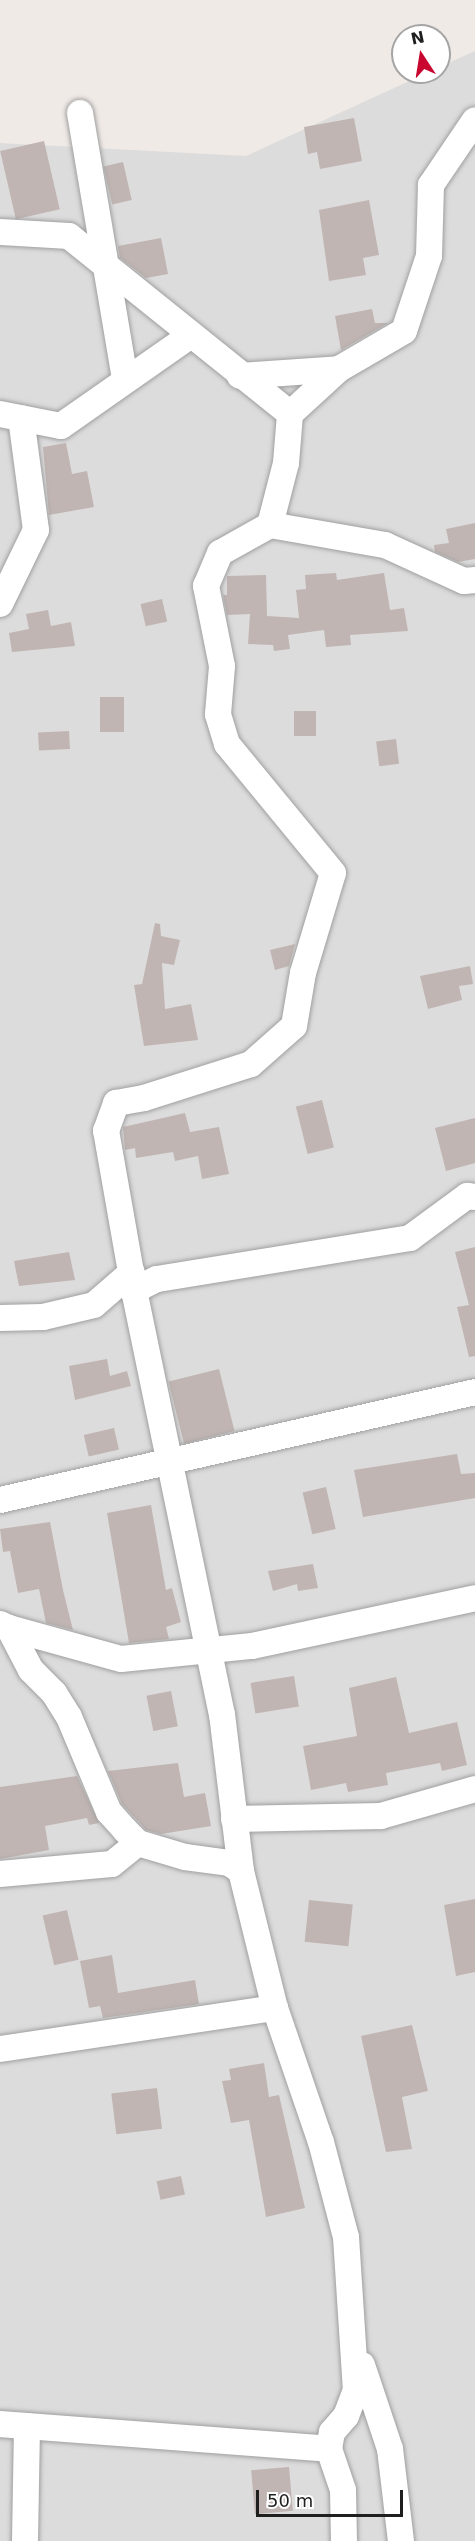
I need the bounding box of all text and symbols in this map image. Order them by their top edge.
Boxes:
north arrow [391,24,451,84]
text: N [409,27,426,49]
scale bar [259,2478,406,2516]
text: 50 m [267,2490,313,2511]

